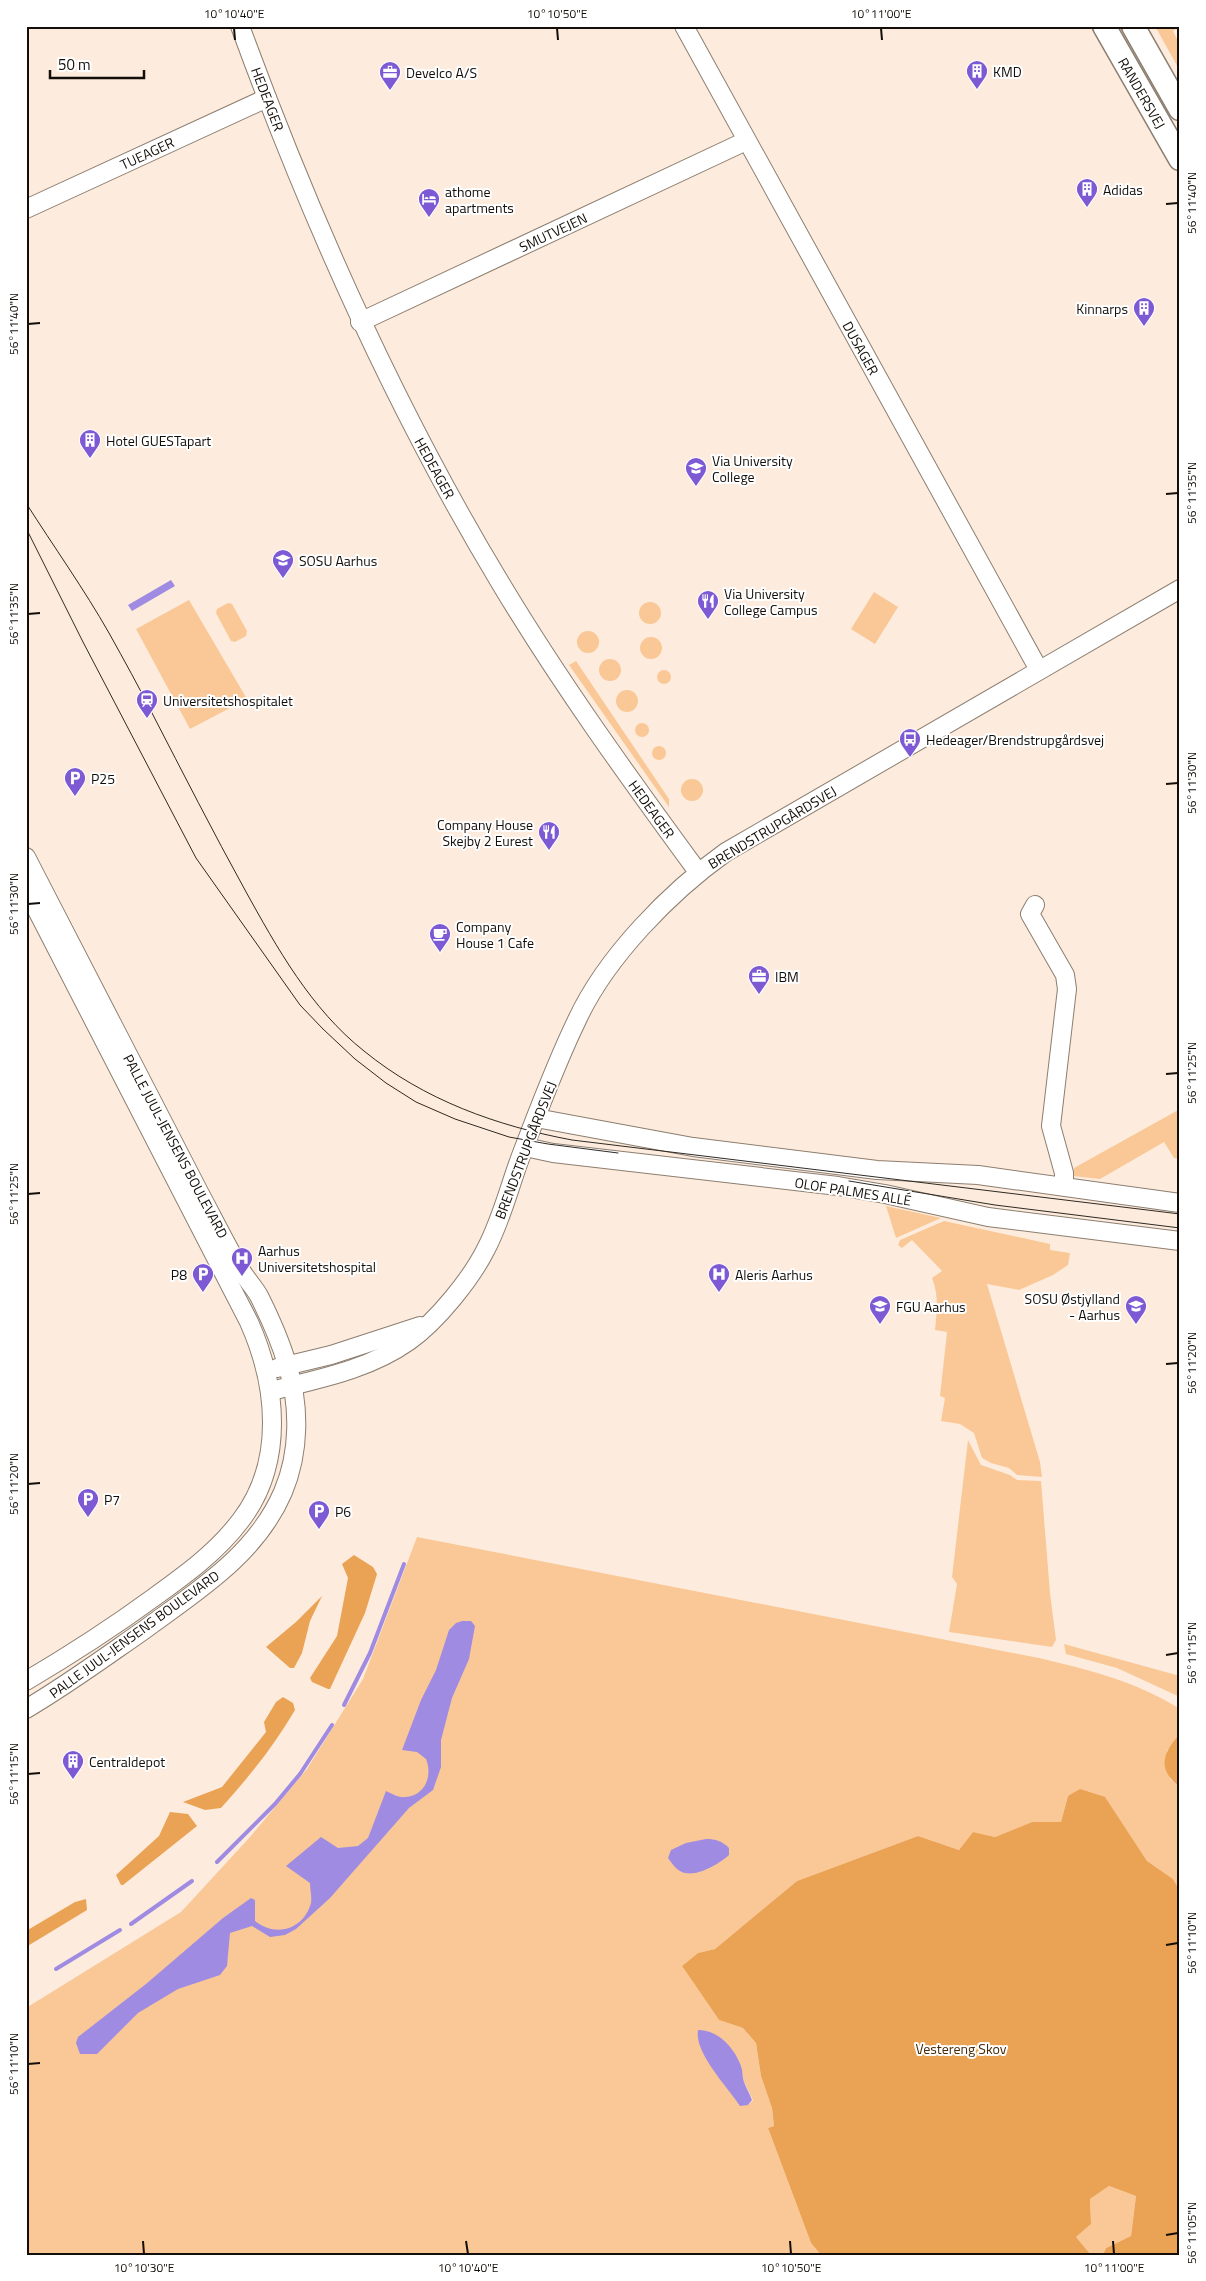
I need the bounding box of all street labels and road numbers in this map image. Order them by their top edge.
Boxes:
street label: RANDERSVEJ [1113,53,1171,133]
street label: HEDEAGER [246,64,290,134]
street label: TUEAGER [117,131,177,175]
street label: SMUTVEJEN [516,207,590,257]
street label: DUSAGER [838,317,884,379]
street label: HEDEAGER [410,434,460,502]
street label: HEDEAGER [624,776,680,842]
street label: BRENDSTRUPGÅRDSVEJ [704,780,840,874]
street label: PALLE JUUL-JENSENS BOULEVARD [118,1050,234,1242]
street label: BRENDSTRUPGÅRDSVEJ [489,1078,561,1222]
street label: OLOF PALMES ALLÉ [793,1171,913,1211]
street label: PALLE JUUL-JENSENS BOULEVARD [45,1565,223,1703]

